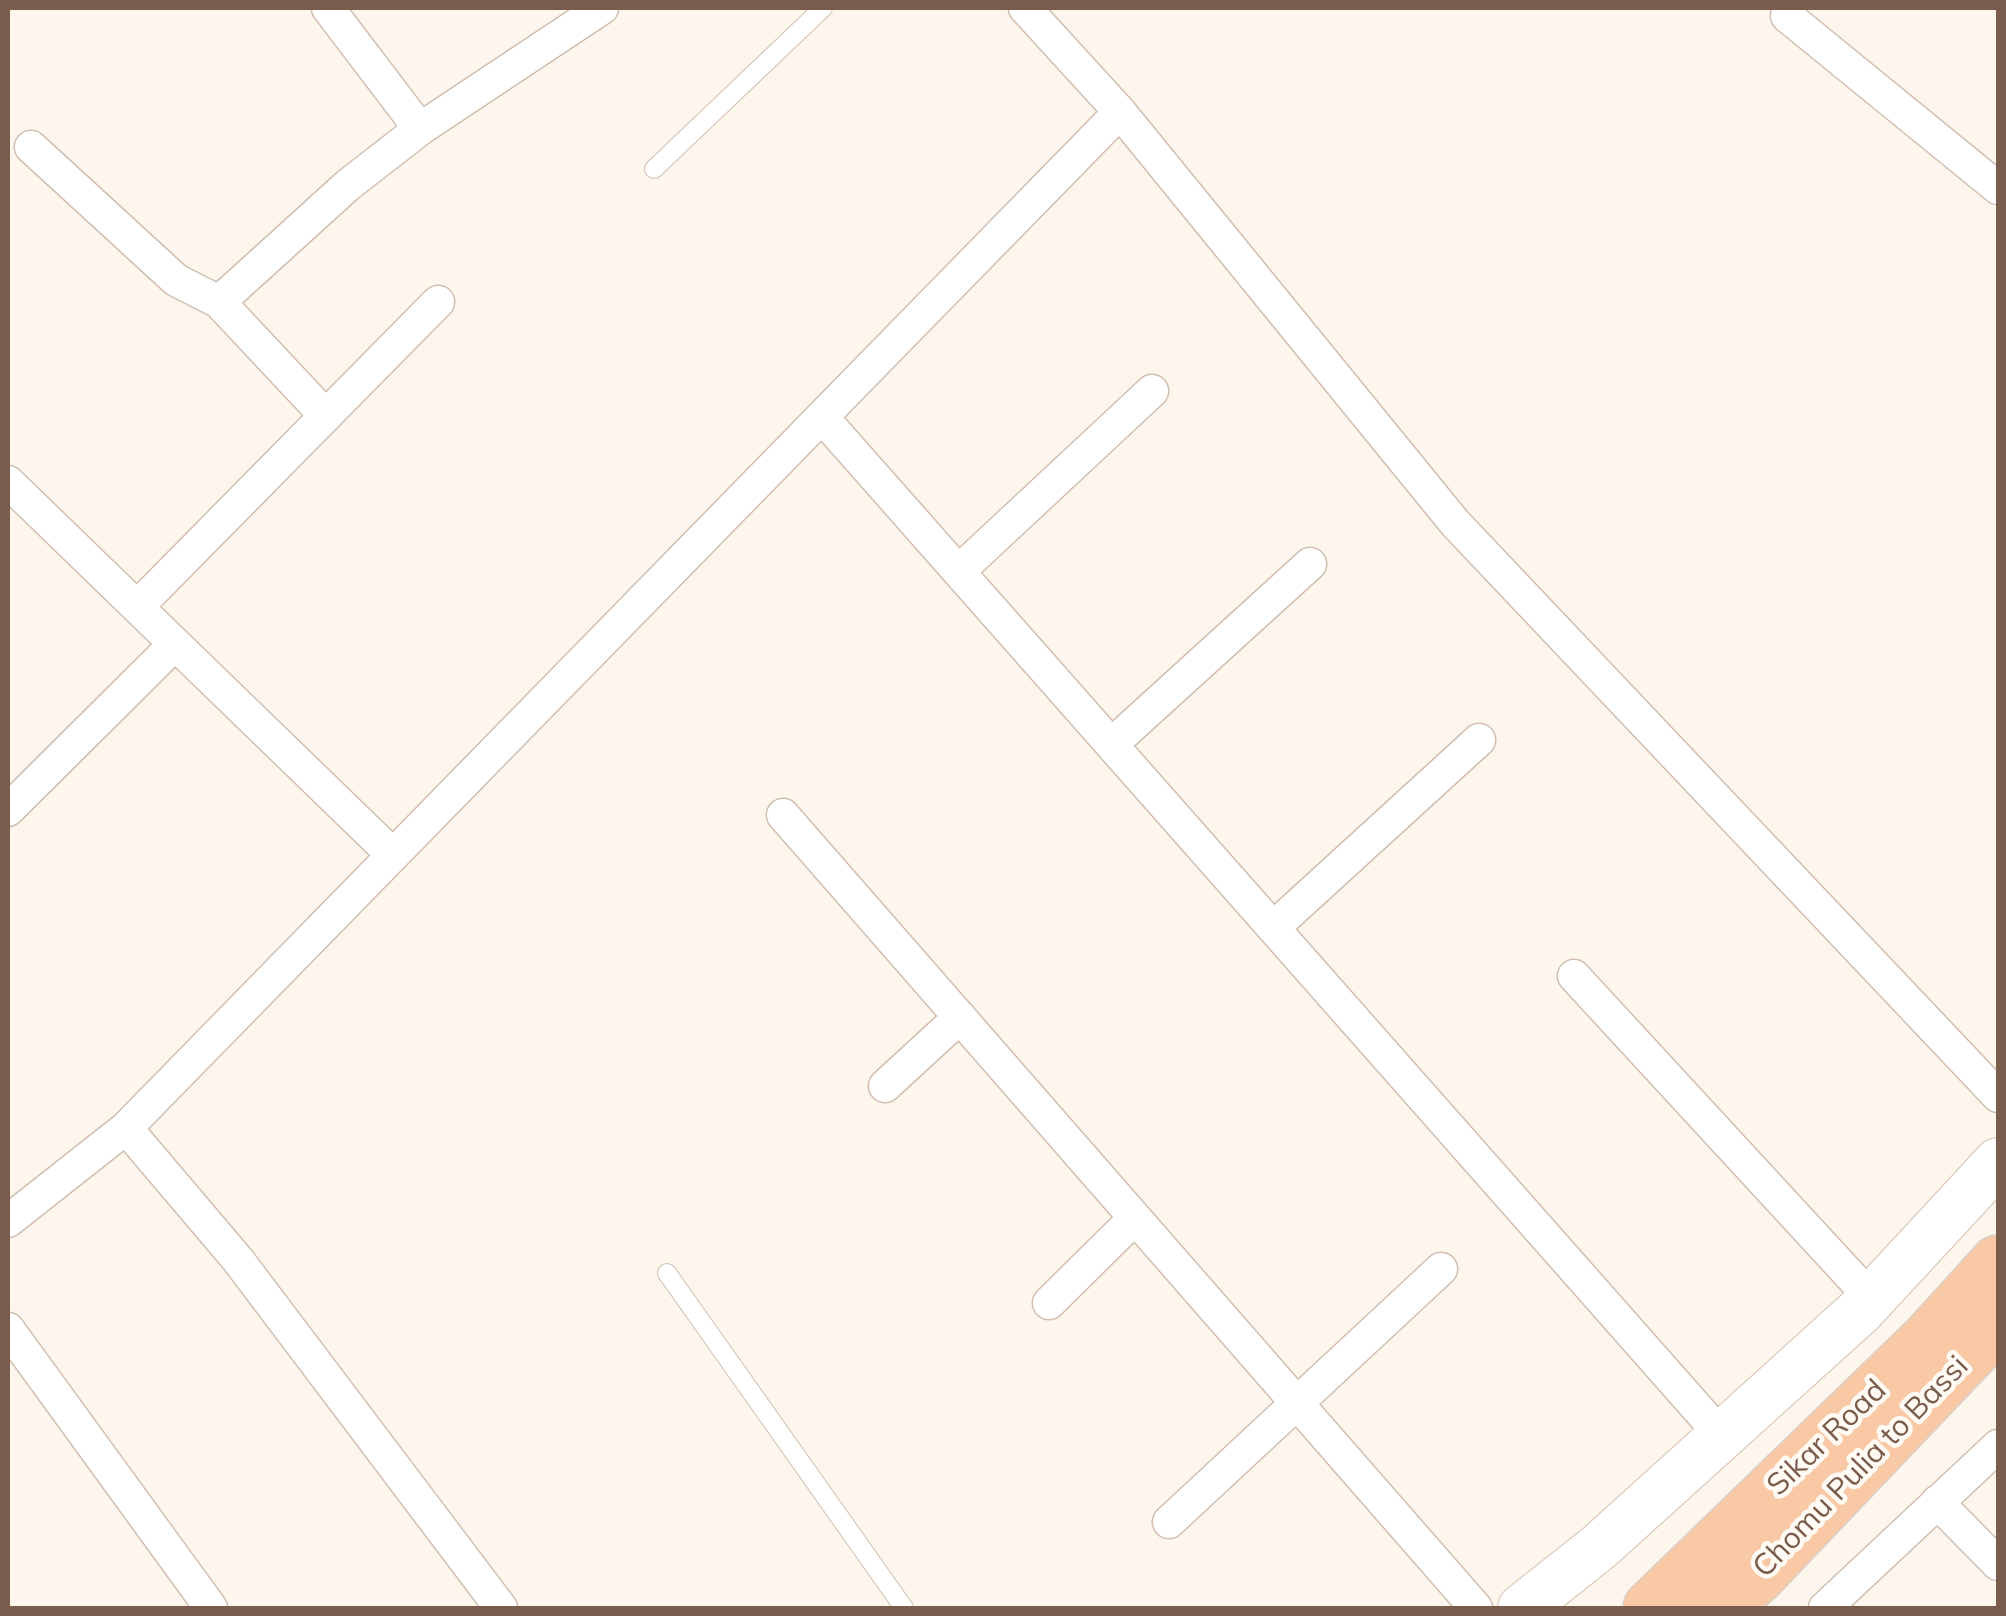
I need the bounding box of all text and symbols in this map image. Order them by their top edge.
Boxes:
street label: Chomu Pulia to Bassi [1746,1349,1976,1585]
street label: Sikar Road [1760,1372,1894,1504]

